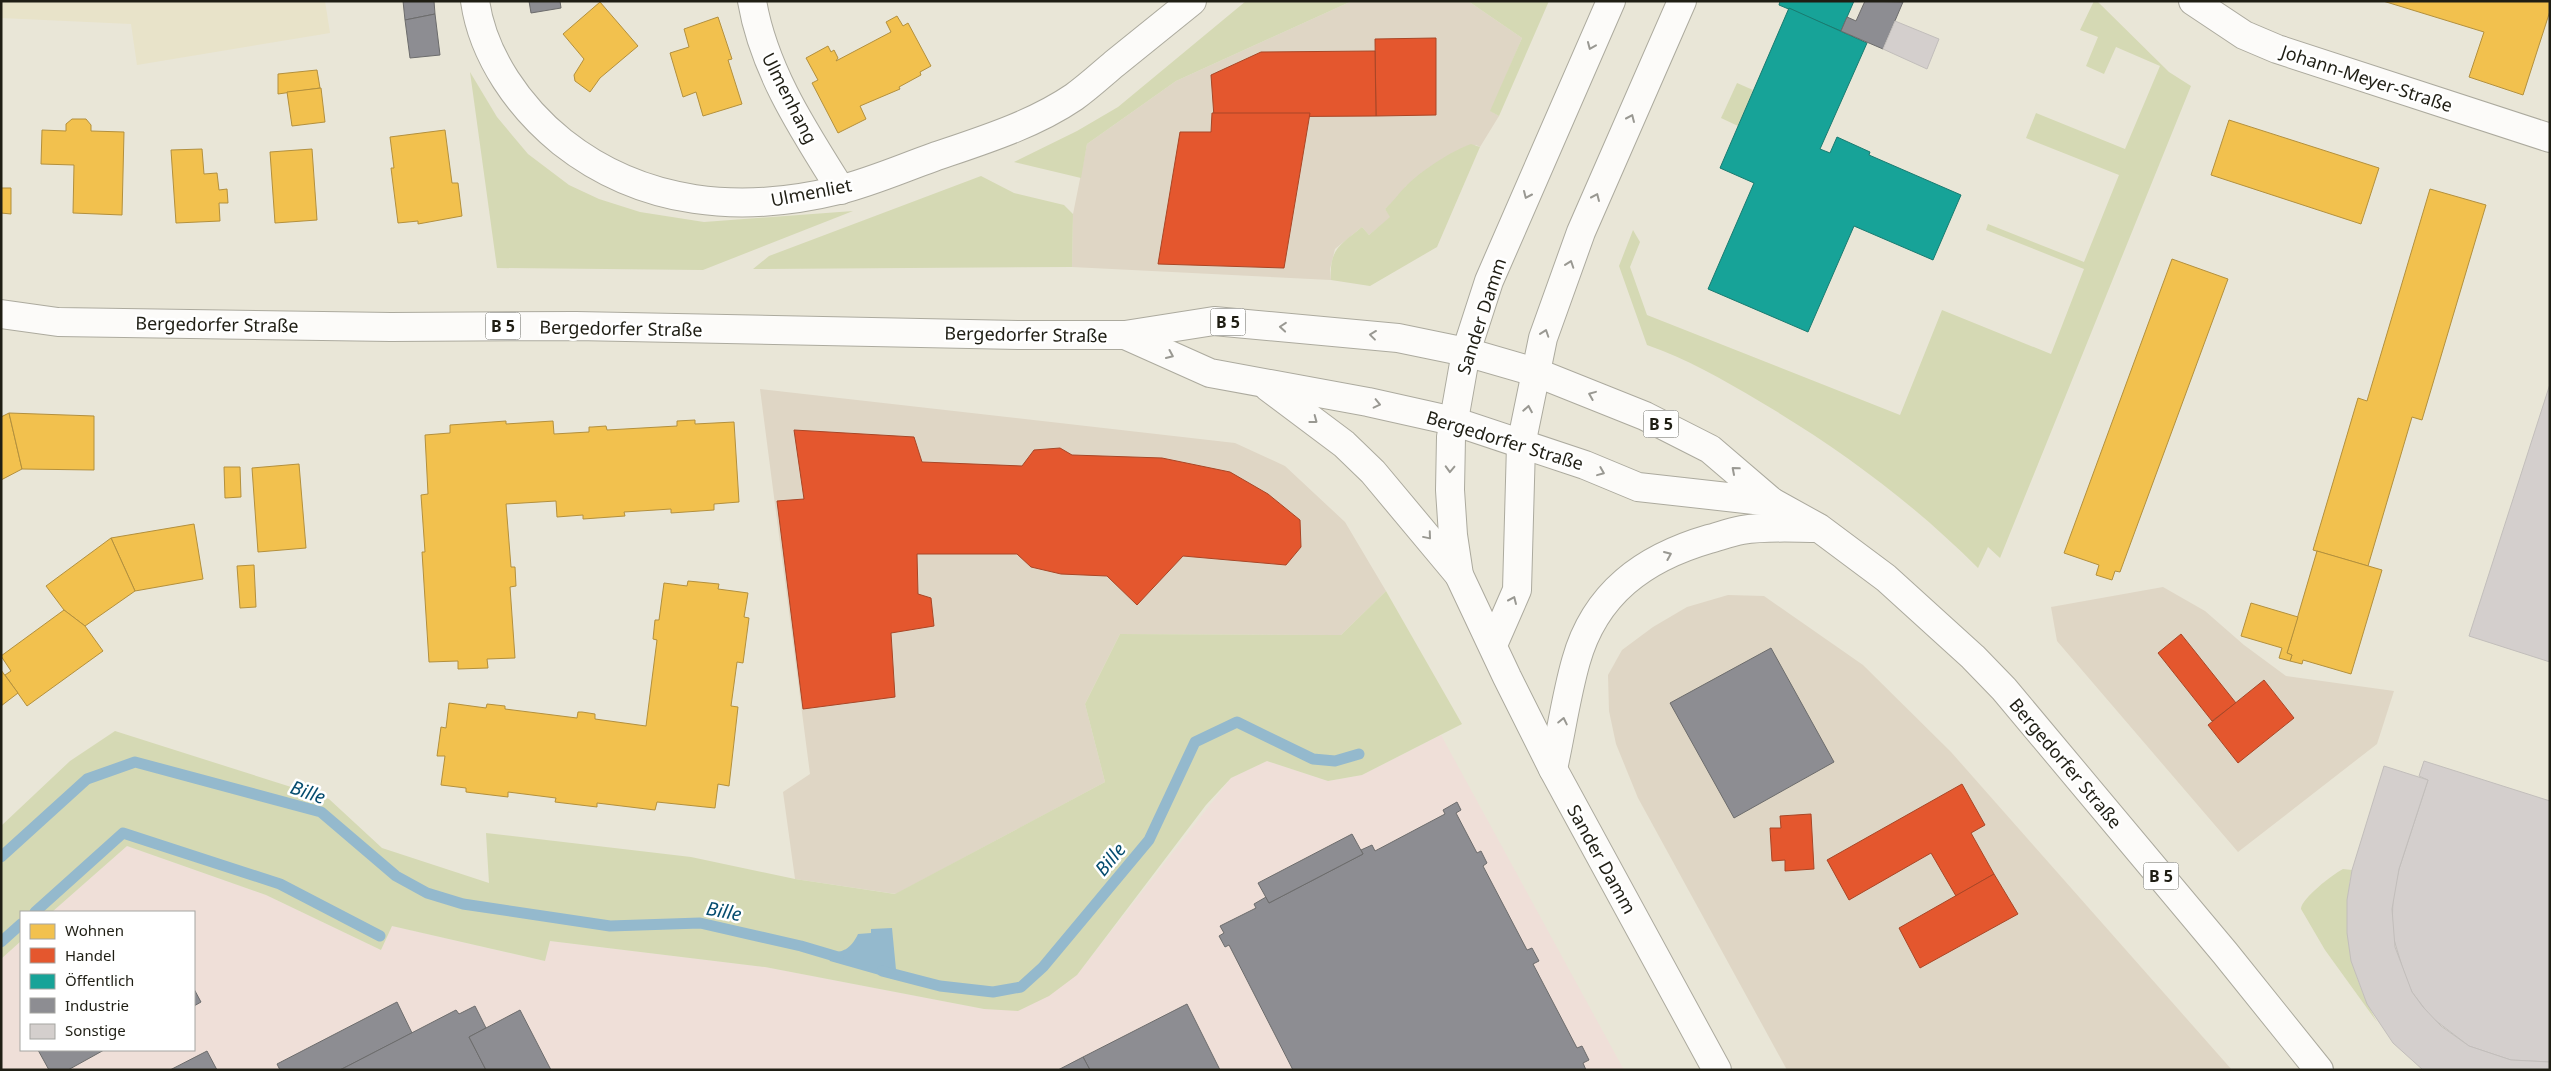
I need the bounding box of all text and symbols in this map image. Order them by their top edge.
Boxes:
street label: Johann-Meyer-Straße [2276,38,2456,117]
one-way arrow [1587,41,1598,50]
street label: Ulmenhang [757,48,823,148]
one-way arrow [1625,114,1635,123]
street label: Ulmenliet [769,172,854,212]
one-way arrow [1522,190,1533,199]
one-way arrow [1590,193,1601,202]
street label: Sander Damm [1451,255,1511,377]
one-way arrow [1564,260,1574,268]
road number: B 5 [1210,308,1246,336]
street label: Bergedorfer Straße [135,311,299,337]
road number: B 5 [486,312,520,340]
street label: Bergedorfer Straße [539,315,703,341]
street label: Bergedorfer Straße [944,321,1108,347]
one-way arrow [1278,321,1286,332]
one-way arrow [1540,329,1550,338]
one-way arrow [1369,331,1378,341]
one-way arrow [1165,349,1174,359]
one-way arrow [1588,391,1596,401]
one-way arrow [1373,398,1382,409]
one-way arrow [1523,404,1533,413]
street label: Bergedorfer Straße [1423,405,1587,475]
road number: B 5 [1644,410,1678,438]
one-way arrow [1308,415,1317,423]
one-way arrow [1596,465,1605,476]
one-way arrow [1445,466,1456,474]
one-way arrow [1731,466,1740,475]
one-way arrow [1422,530,1430,539]
one-way arrow [1663,550,1672,561]
one-way arrow [1506,596,1517,605]
street label: Bergedorfer Straße [2004,693,2128,833]
one-way arrow [1557,717,1568,726]
water label: Bille [287,774,329,810]
street label: Sander Damm [1562,800,1642,918]
water label: Bille [1089,837,1131,881]
road number: B 5 [2144,862,2178,889]
water label: Bille [704,895,744,927]
legend [20,911,195,1051]
text: Wohnen [65,920,124,940]
text: Handel [65,945,115,965]
text: Öffentlich [65,970,134,990]
text: Industrie [65,995,129,1015]
text: Sonstige [65,1020,126,1040]

